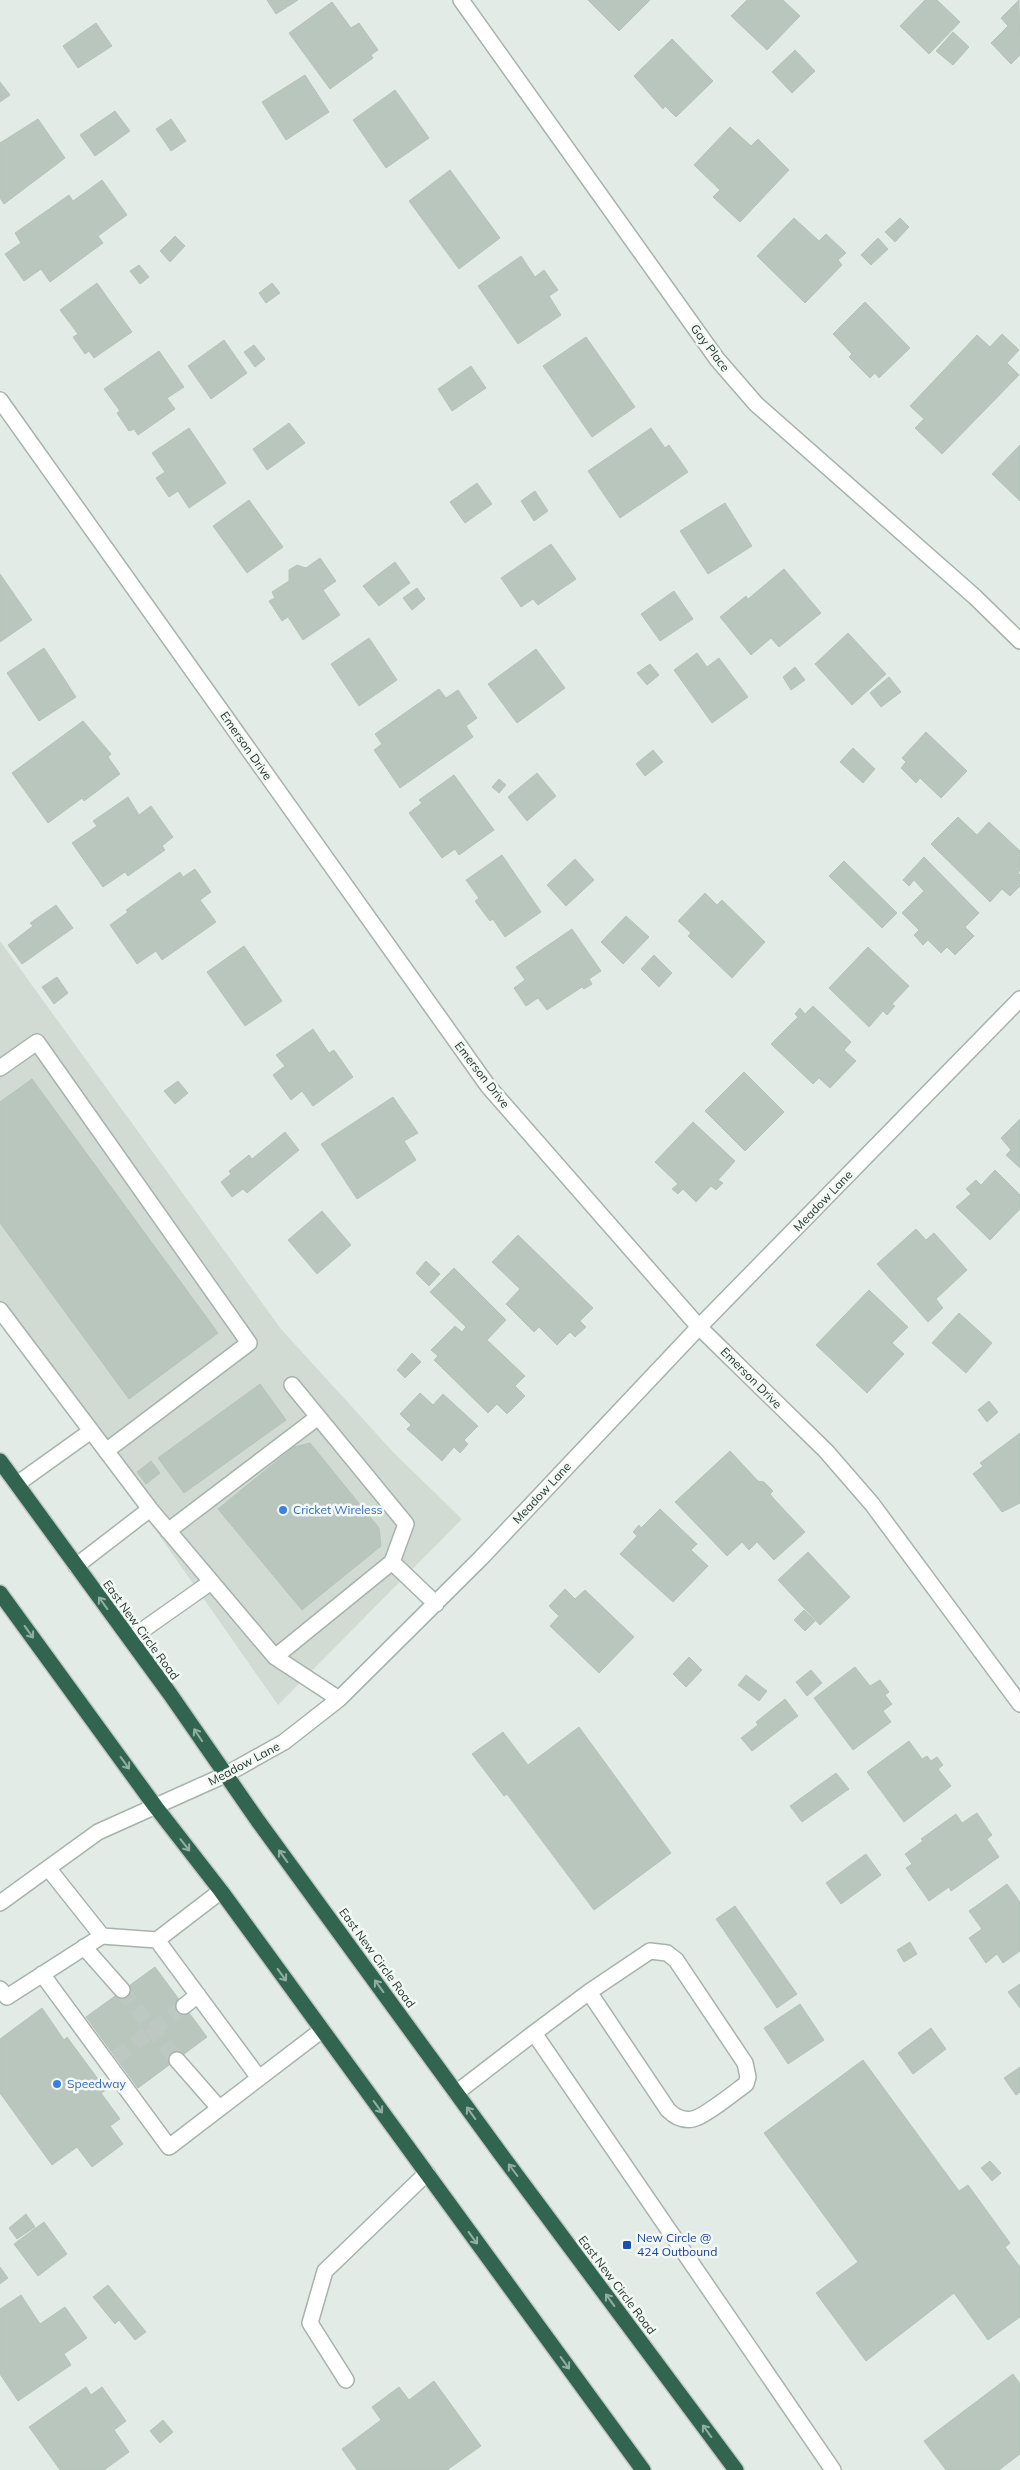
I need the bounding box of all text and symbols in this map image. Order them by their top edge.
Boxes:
street label: Gay Place [688,321,733,374]
street label: Emerson Drive [217,708,276,783]
street label: Emerson Drive [452,1038,513,1111]
street label: Meadow Lane [790,1167,855,1234]
street label: Emerson Drive [718,1344,785,1411]
street label: Meadow Lane [509,1459,574,1527]
place label: Cricket Wireless [293,1502,383,1517]
marker: Cricket Wireless [277,1504,289,1516]
street label: East New Circle Road [100,1577,183,1682]
one-way arrow [98,1596,108,1610]
one-way arrow [24,1625,34,1639]
one-way arrow [193,1728,203,1742]
street label: Meadow Lane [205,1738,282,1789]
one-way arrow [120,1756,130,1770]
one-way arrow [180,1838,191,1851]
one-way arrow [278,1849,288,1863]
street label: East New Circle Road [336,1905,419,2010]
one-way arrow [277,1968,287,1982]
one-way arrow [374,1980,385,1993]
place label: Speedway [67,2076,126,2091]
marker: Speedway [51,2078,63,2090]
one-way arrow [373,2099,383,2113]
one-way arrow [466,2107,476,2121]
one-way arrow [507,2164,518,2177]
place label: New Circle @ 424 Outbound [637,2230,717,2259]
one-way arrow [468,2231,478,2245]
street label: East New Circle Road [575,2232,659,2337]
marker: New Circle @ 424 Outbound [621,2239,633,2251]
one-way arrow [605,2293,615,2307]
one-way arrow [559,2356,570,2369]
one-way arrow [702,2424,712,2438]

